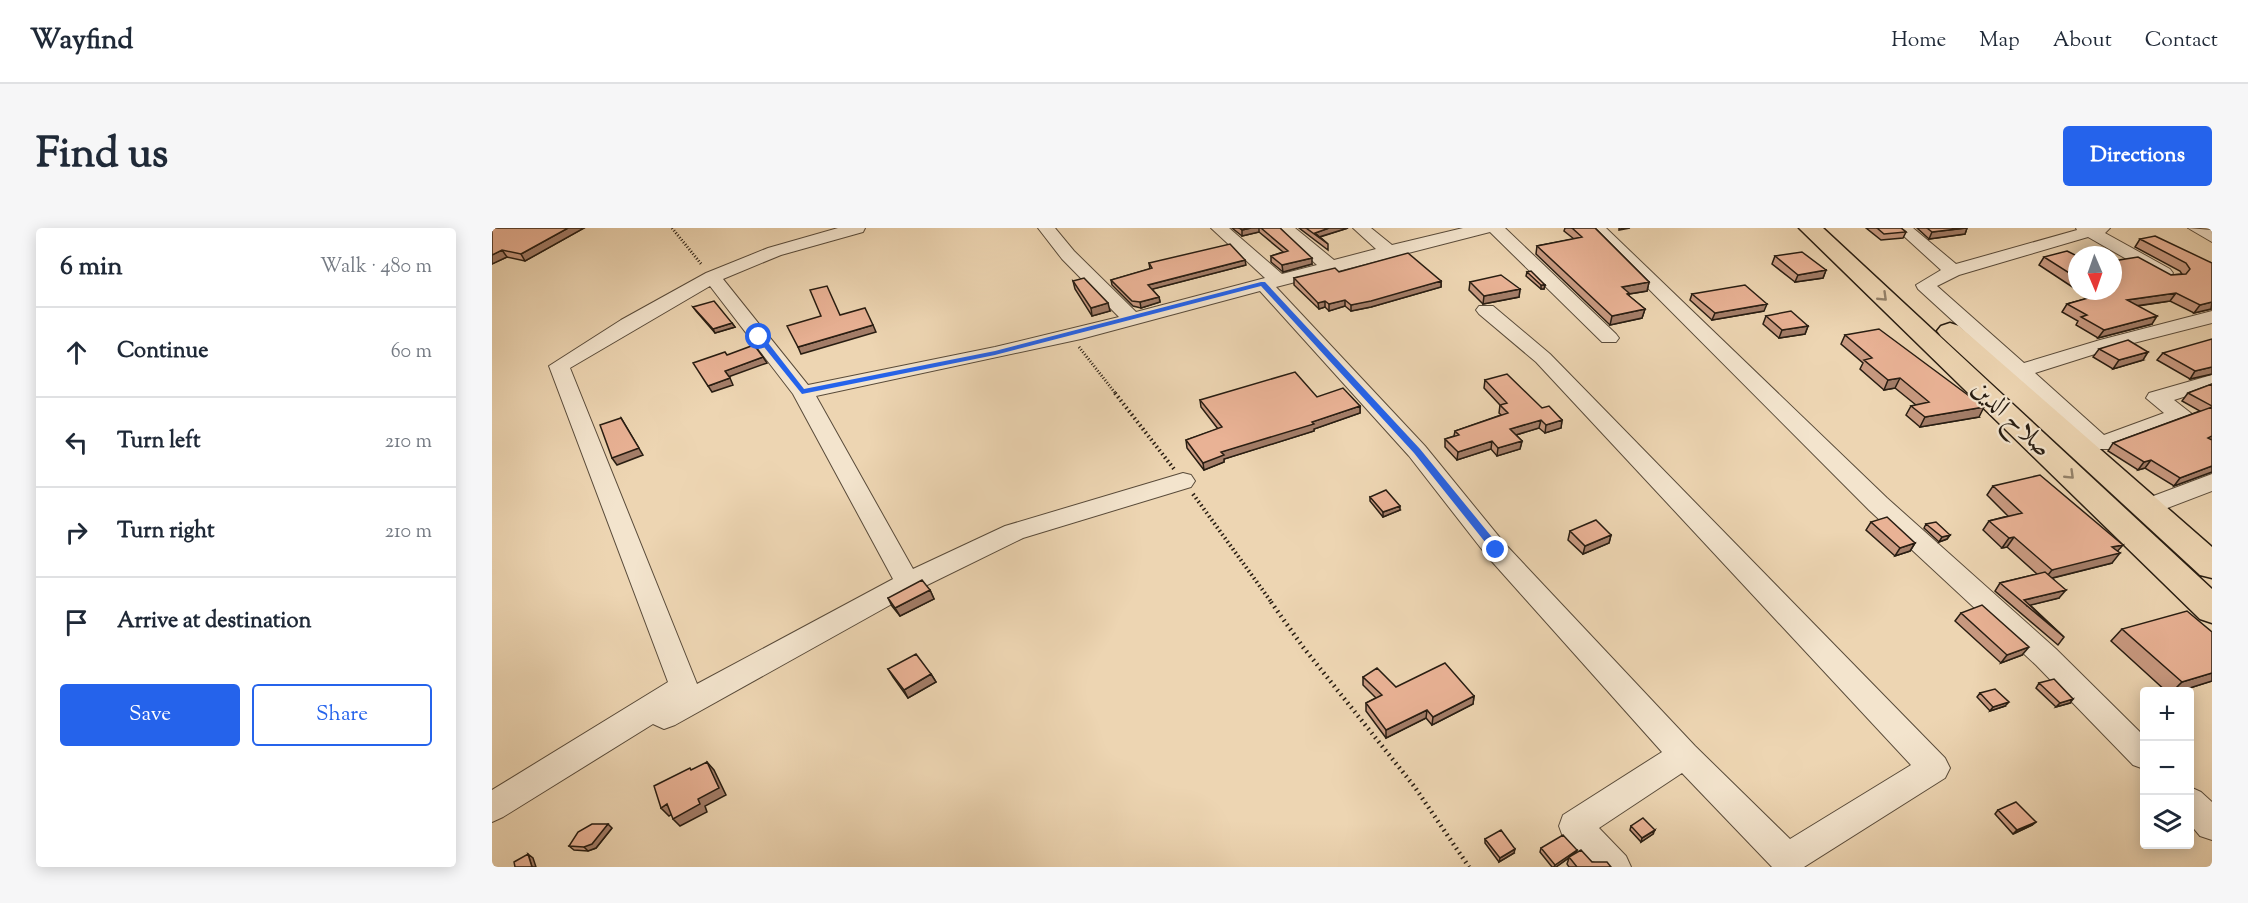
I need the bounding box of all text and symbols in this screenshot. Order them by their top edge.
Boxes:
text: Wayfind [30,21,133,61]
text: Home [1891,26,1946,56]
text: Map [1979,26,2020,56]
text: About [2053,26,2112,56]
text: Contact [2145,26,2218,56]
text: Find us [36,126,168,186]
button: Directions [2063,126,2212,186]
north arrow [2068,246,2122,300]
text: 6 min [60,249,123,286]
text: Walk · 480 m [320,253,432,282]
one-way arrow [1877,290,1887,301]
route start [745,323,771,349]
icon: ahead [60,336,93,369]
text: Continue [117,336,208,368]
text: 60 m [391,338,432,367]
street label: صلاح الدين [1960,371,2060,469]
icon: left [60,426,93,459]
text: Turn left [117,426,200,458]
text: 210 m [385,428,432,457]
one-way arrow [2064,468,2074,479]
icon: right [60,516,93,549]
text: Turn right [117,516,214,548]
text: 210 m [385,518,432,547]
route end [1482,536,1508,562]
icon: arrive [60,606,93,639]
text: Arrive at destination [117,606,312,638]
button: Save [60,684,240,746]
button: Share [252,684,432,746]
map controls [2140,687,2194,849]
button: + [2140,687,2194,741]
button: − [2140,741,2194,795]
button: layers [2140,795,2194,849]

